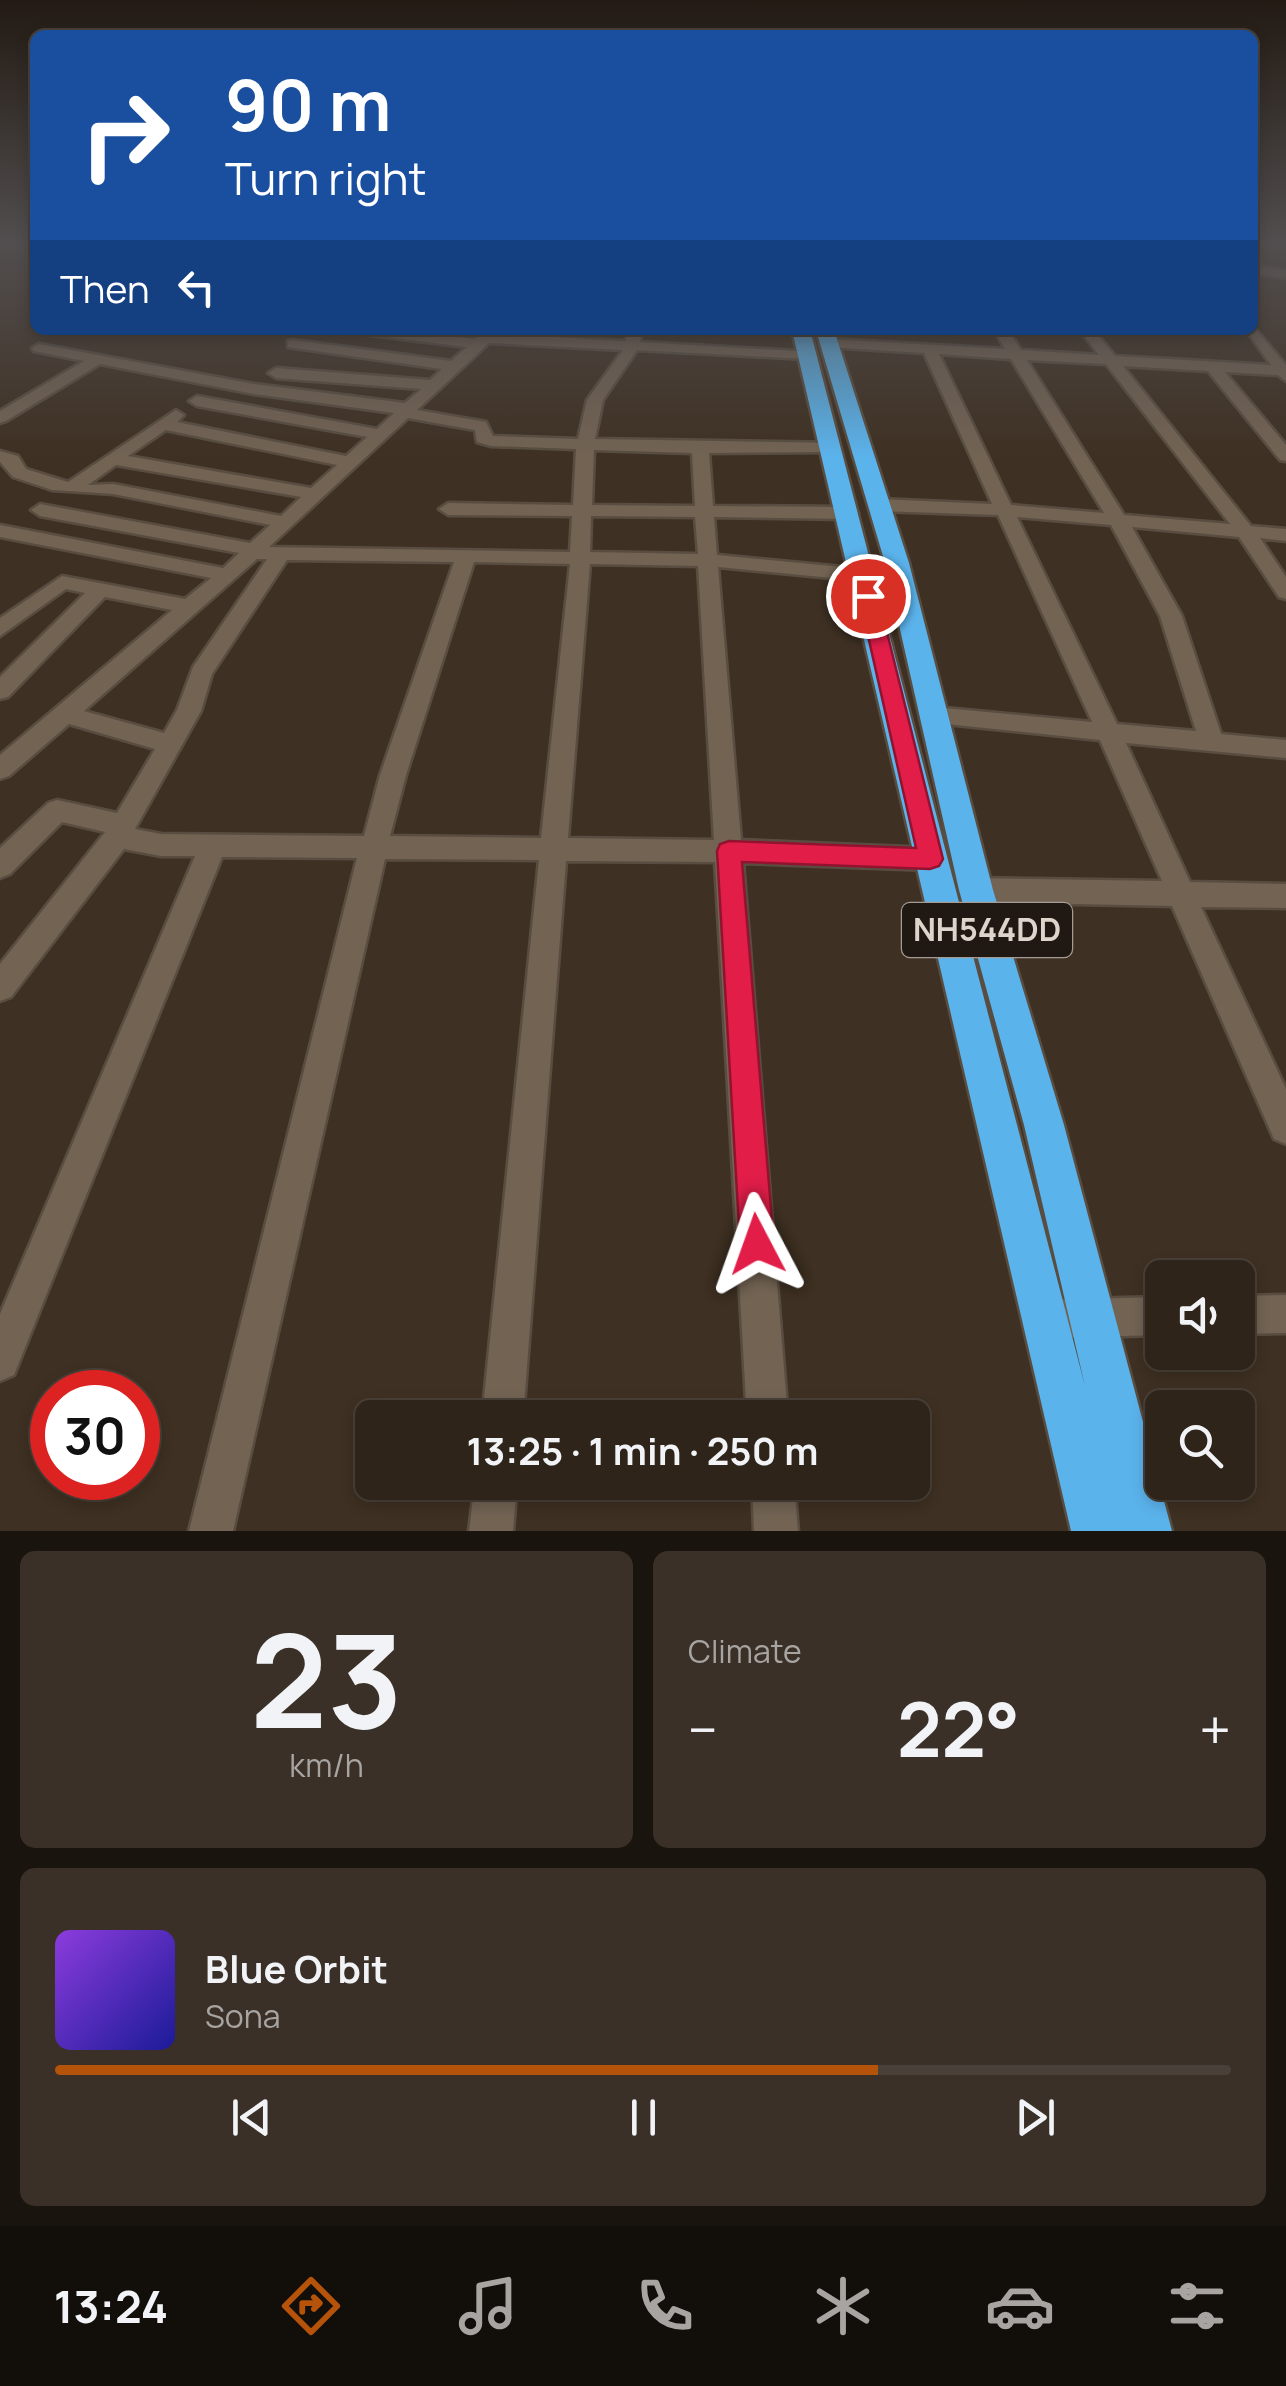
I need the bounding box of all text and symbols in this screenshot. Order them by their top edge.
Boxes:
text: 90 m [225,56,392,152]
icon: right [60,70,190,200]
text: Turn right [225,147,426,209]
icon: left [169,260,224,315]
text: Then [60,262,149,314]
pin [826,554,911,639]
icon: arrive [841,569,896,624]
road number: NH544DD [902,903,1072,957]
position arrow [705,1192,809,1296]
map controls [1145,1260,1255,1500]
button: sound [1145,1260,1255,1370]
speed limit sign: 30 [30,1370,160,1500]
button: search [1145,1390,1255,1500]
text: 13:25 · 1 min · 250 m [467,1424,818,1476]
text: 23 [250,1589,403,1767]
text: Climate [688,1629,802,1673]
text: 22° [897,1677,1020,1780]
text: − [688,1691,718,1767]
text: + [1199,1691,1231,1767]
text: km/h [289,1743,364,1787]
text: Blue Orbit [205,1942,388,1994]
text: Sona [205,1994,280,2038]
icon: previous [224,2090,279,2145]
icon: pause [616,2090,671,2145]
icon: next [1008,2090,1063,2145]
icon: directions [276,2271,346,2341]
icon: music [453,2271,523,2341]
icon: phone [630,2271,700,2341]
icon: climate [808,2271,878,2341]
icon: car [985,2271,1055,2341]
icon: filters [1162,2271,1232,2341]
text: 13:24 [54,2275,168,2337]

